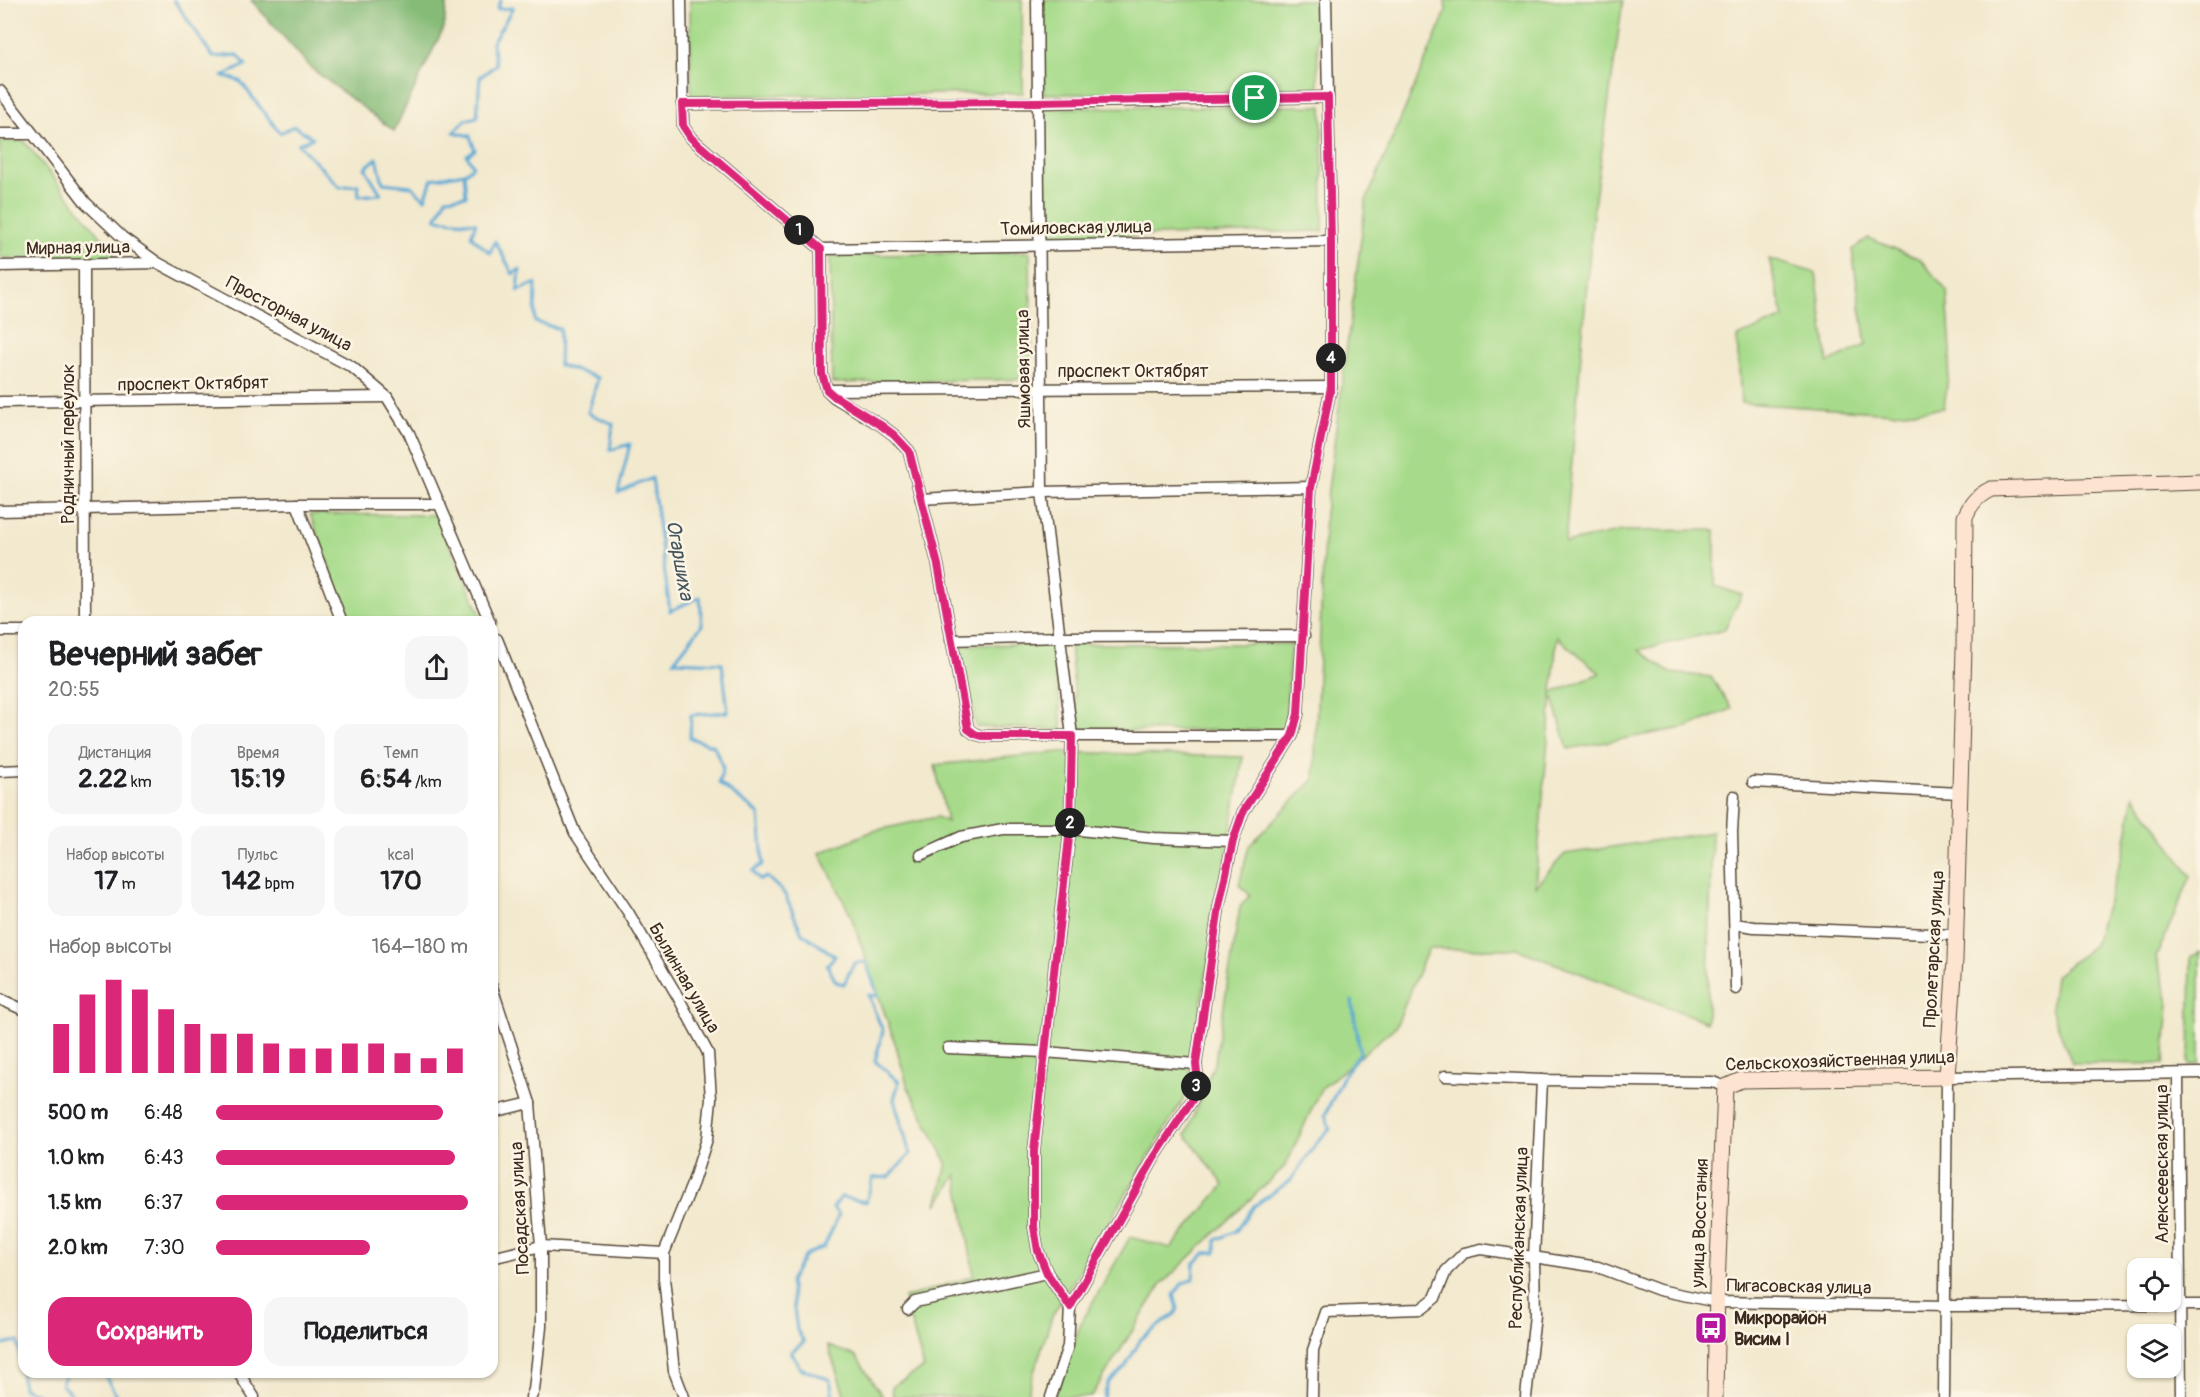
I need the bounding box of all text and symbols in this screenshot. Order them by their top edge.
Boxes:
pin [1229,72,1280,123]
icon: arrive [1238,81,1271,114]
pin: 1 [784,215,814,245]
street label: Томиловская улица [1000,215,1152,241]
text: 1 [796,220,802,240]
street label: Мирная улица [26,236,130,260]
street label: Просторная улица [222,271,356,357]
street label: Яшмовая улица [1011,309,1037,429]
pin: 4 [1316,343,1346,373]
text: 4 [1326,348,1336,368]
street label: проспект Октябрят [1057,360,1209,383]
street label: Родничный переулок [57,364,80,524]
street label: проспект Октябрят [117,371,269,397]
water label: Огаршиха [661,518,700,604]
text: Вечерний забег [48,634,262,675]
button: share [405,636,468,699]
text: 20:55 [48,677,100,702]
text: Дистанция [79,743,151,763]
text: Время [237,743,279,763]
text: Темп [383,743,419,763]
text: 2.22 [78,763,127,795]
text: 15:19 [231,763,285,795]
text: 6:54 [360,763,412,795]
text: km [127,772,152,792]
text: /km [412,772,442,792]
pin: 2 [1055,808,1085,838]
text: 2 [1066,813,1074,833]
text: Набор высоты [65,845,165,865]
text: Пульс [238,845,278,865]
text: kcal [388,845,414,865]
text: 17 [94,865,118,897]
text: 142 [222,865,261,897]
text: 170 [380,865,422,897]
street label: Пролетарская улица [1918,870,1950,1028]
text: m [118,874,136,894]
text: bpm [261,874,294,894]
street label: Былинная улица [643,919,725,1037]
text: Набор высоты [48,934,172,959]
text: 164–180 m [372,934,468,959]
street label: Сельскохозяйственная улица [1725,1046,1955,1076]
pin: 3 [1181,1071,1211,1101]
text: 3 [1192,1076,1200,1096]
street label: Алексеевская улица [2151,1084,2174,1244]
text: 500 m [48,1100,108,1125]
text: 6:48 [144,1100,183,1125]
street label: Посадская улица [505,1141,535,1275]
text: 1.0 km [48,1145,104,1170]
text: 6:43 [144,1145,184,1170]
street label: Республиканская улица [1504,1147,1534,1329]
street label: улица Восстания [1686,1158,1714,1289]
text: 1.5 km [48,1190,101,1215]
text: 6:37 [144,1190,183,1215]
text: 2.0 km [48,1235,108,1260]
text: 7:30 [144,1235,185,1260]
map controls [2127,1258,2181,1378]
button: locate [2127,1258,2181,1312]
street label: Пигасовская улица [1726,1274,1872,1300]
button: Сохранить [48,1297,252,1366]
button: Поделиться [264,1297,468,1366]
place label: Микрорайон Висим I [1734,1307,1827,1351]
bus stop icon: Микрорайон Висим I [1693,1310,1729,1346]
button: layers [2127,1324,2181,1378]

